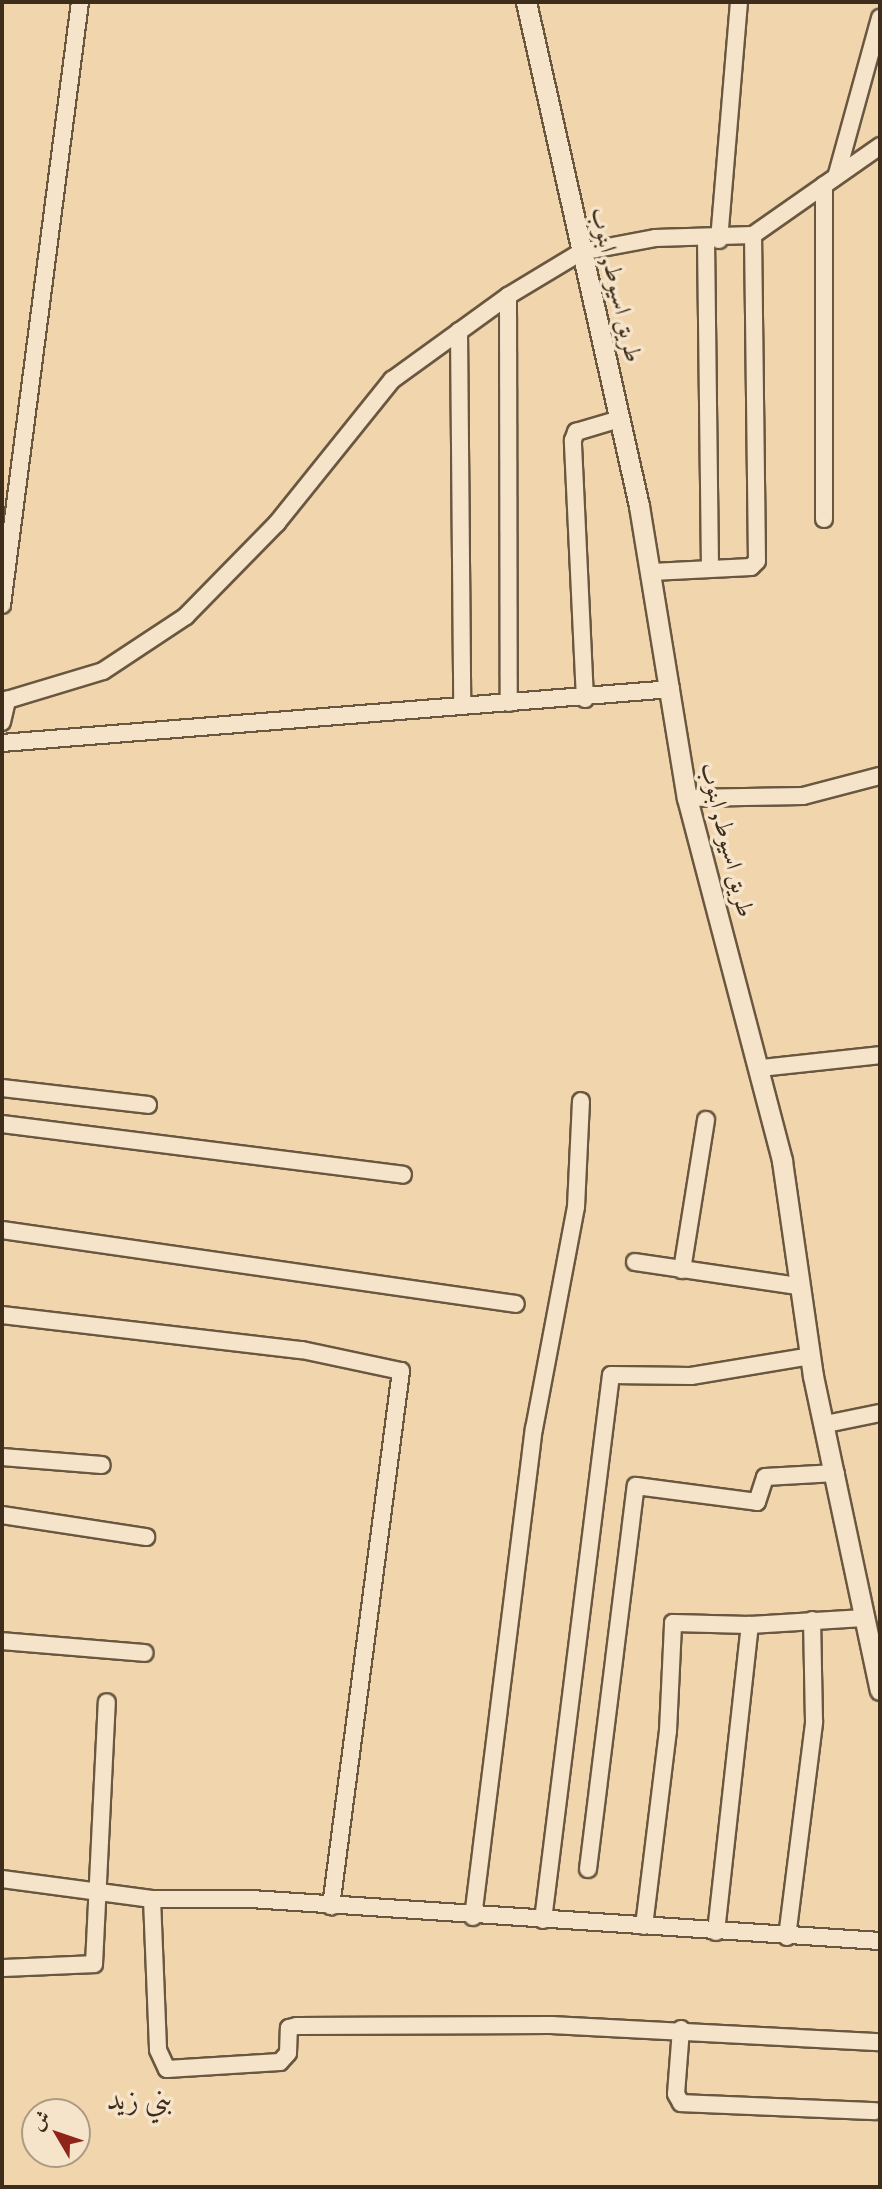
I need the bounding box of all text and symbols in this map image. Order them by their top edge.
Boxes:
street label: طريق اسيوط, ابنوب [583,205,647,365]
street label: طريق اسيوط, ابنوب [693,760,759,920]
district label: بني زيد [107,2085,173,2119]
north arrow [21,2098,91,2168]
text: ش [26,2106,56,2136]

